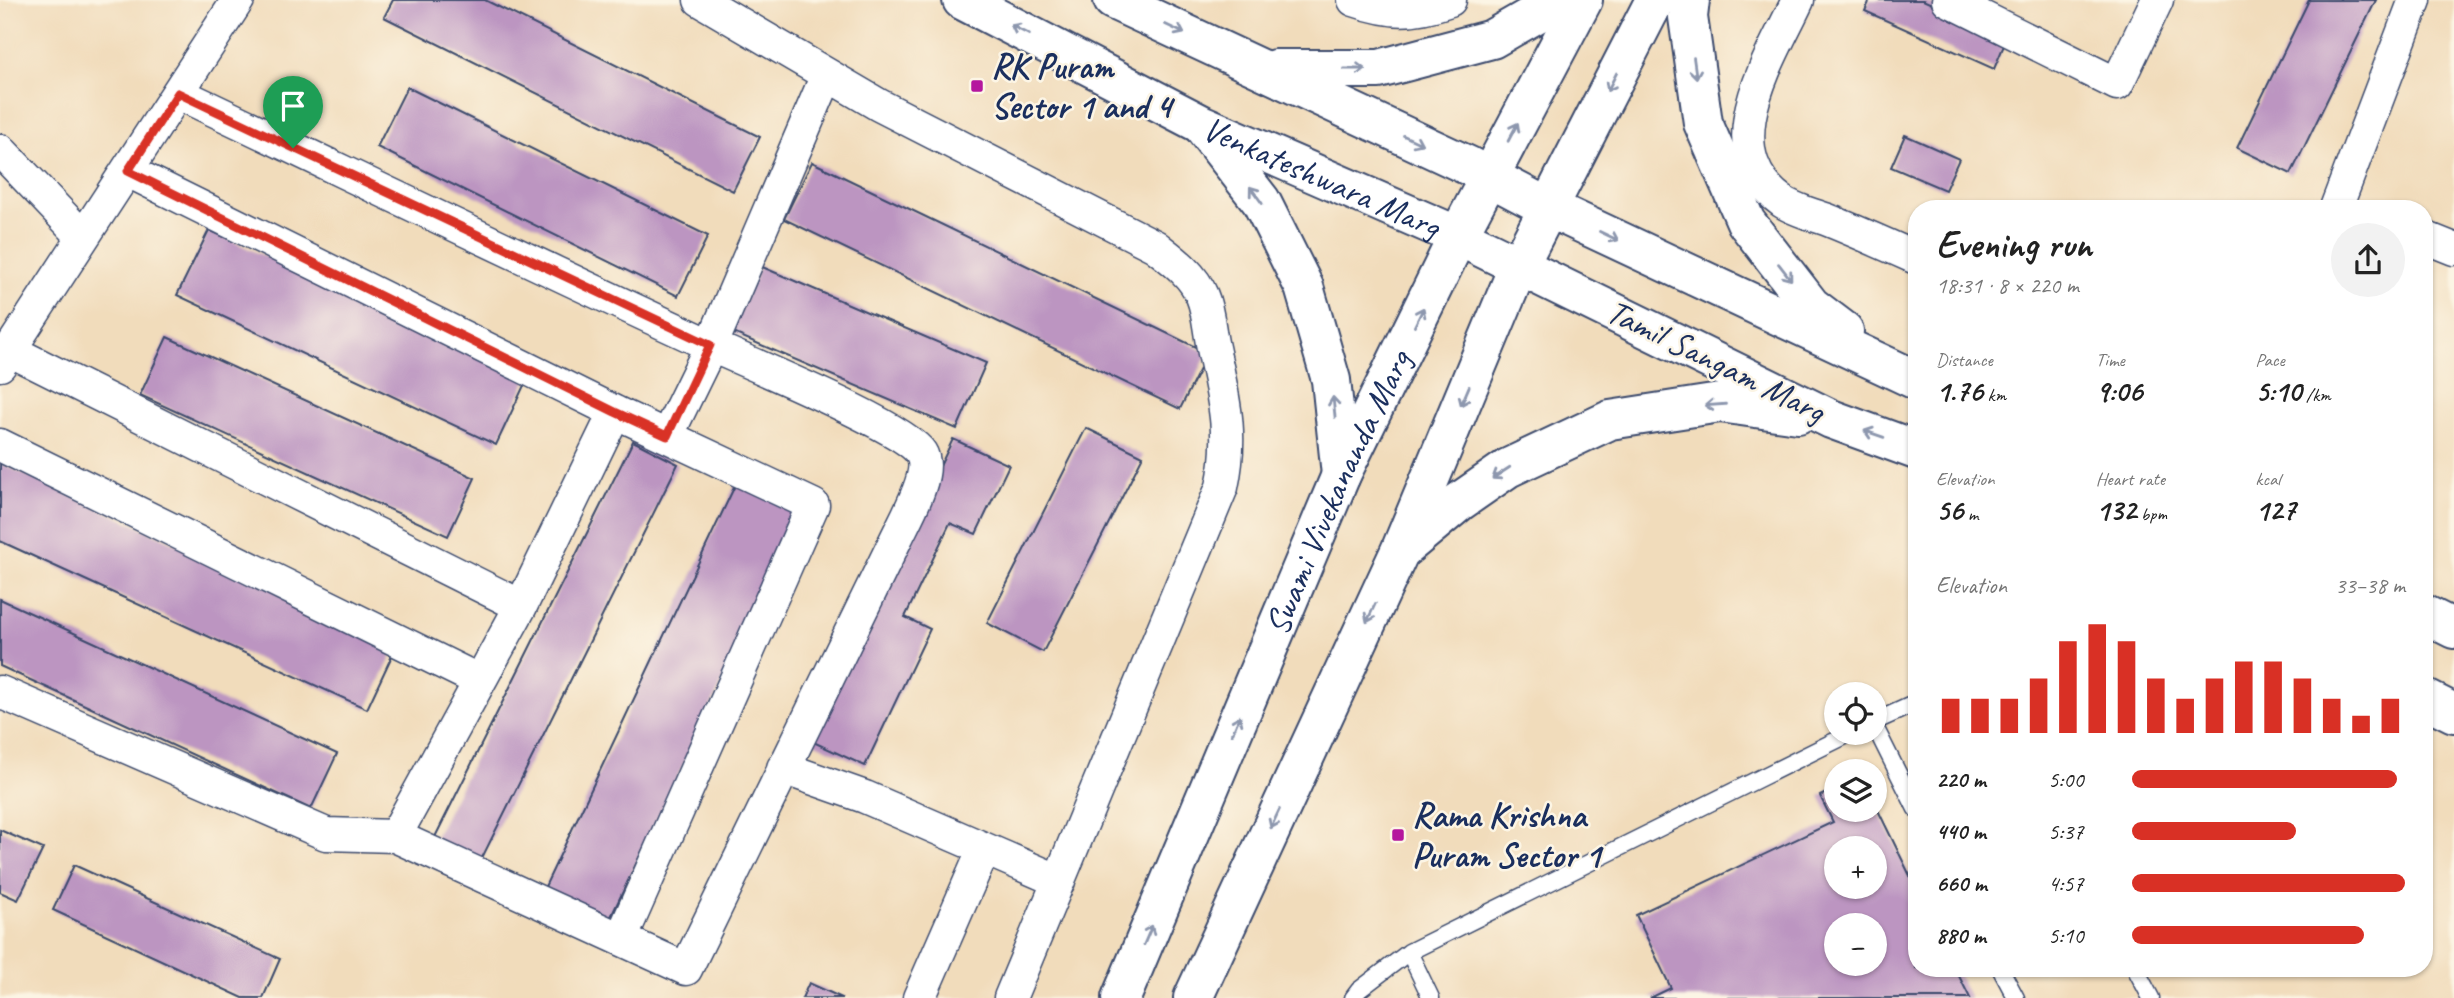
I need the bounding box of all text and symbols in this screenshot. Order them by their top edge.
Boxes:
one-way arrow [1010,23,1031,37]
one-way arrow [1164,23,1185,36]
place label: RK Puram Sector 1 and 4 [991,44,1176,129]
one-way arrow [1689,56,1702,78]
one-way arrow [1343,62,1366,76]
one-way arrow [1605,71,1618,92]
pin [263,76,323,148]
marker: RK Puram Sector 1 and 4 [969,78,985,94]
icon: arrive [274,87,312,125]
street label: Venkateshwara Marg [1196,105,1450,249]
one-way arrow [1506,122,1520,143]
one-way arrow [1402,134,1423,147]
one-way arrow [1249,186,1264,205]
text: Evening run [1936,221,2092,268]
button: share [2331,223,2405,297]
one-way arrow [1598,229,1619,243]
one-way arrow [1777,263,1792,281]
text: 18:31 · 8 × 220 m [1936,271,2079,300]
street label: Tamil Sangam Marg [1599,289,1834,434]
one-way arrow [1412,307,1426,328]
street label: Swami Vivekananda Marg [1254,341,1422,641]
text: Distance [1936,348,1993,372]
text: Time [2096,348,2125,372]
text: Pace [2255,348,2285,372]
text: 1.76 [1936,372,1983,410]
text: 9:06 [2096,372,2142,410]
text: 5:10 [2255,372,2301,410]
text: km [1983,383,2006,407]
text: /km [2301,383,2331,407]
one-way arrow [1457,384,1470,406]
one-way arrow [1327,396,1340,419]
one-way arrow [1704,399,1727,412]
one-way arrow [1864,427,1886,439]
one-way arrow [1492,466,1512,480]
text: Elevation [1936,467,1994,491]
text: Heart rate [2096,467,2165,491]
text: kcal [2255,467,2280,491]
text: 56 [1936,491,1963,529]
text: 132 [2096,491,2136,529]
text: 127 [2255,491,2296,529]
text: m [1963,502,1978,526]
text: bpm [2136,502,2167,526]
text: Elevation [1936,571,2007,600]
text: 33–38 m [2335,571,2405,600]
one-way arrow [1364,602,1377,623]
map controls [1824,682,1887,976]
button: locate [1824,682,1887,745]
one-way arrow [1230,715,1243,737]
button: layers [1824,759,1887,822]
text: 220 m [1936,765,1986,794]
text: 5:00 [2048,765,2084,794]
place label: Rama Krishna Puram Sector 1 [1412,793,1604,878]
one-way arrow [1268,808,1281,830]
text: 440 m [1936,817,1986,846]
text: 5:37 [2048,817,2084,846]
marker: Rama Krishna Puram Sector 1 [1390,827,1406,843]
button: + [1824,836,1887,899]
text: 660 m [1936,869,1987,898]
text: 4:57 [2048,869,2084,898]
button: − [1824,913,1887,976]
text: 880 m [1936,921,1986,950]
text: 5:10 [2048,921,2084,950]
one-way arrow [1142,925,1155,946]

